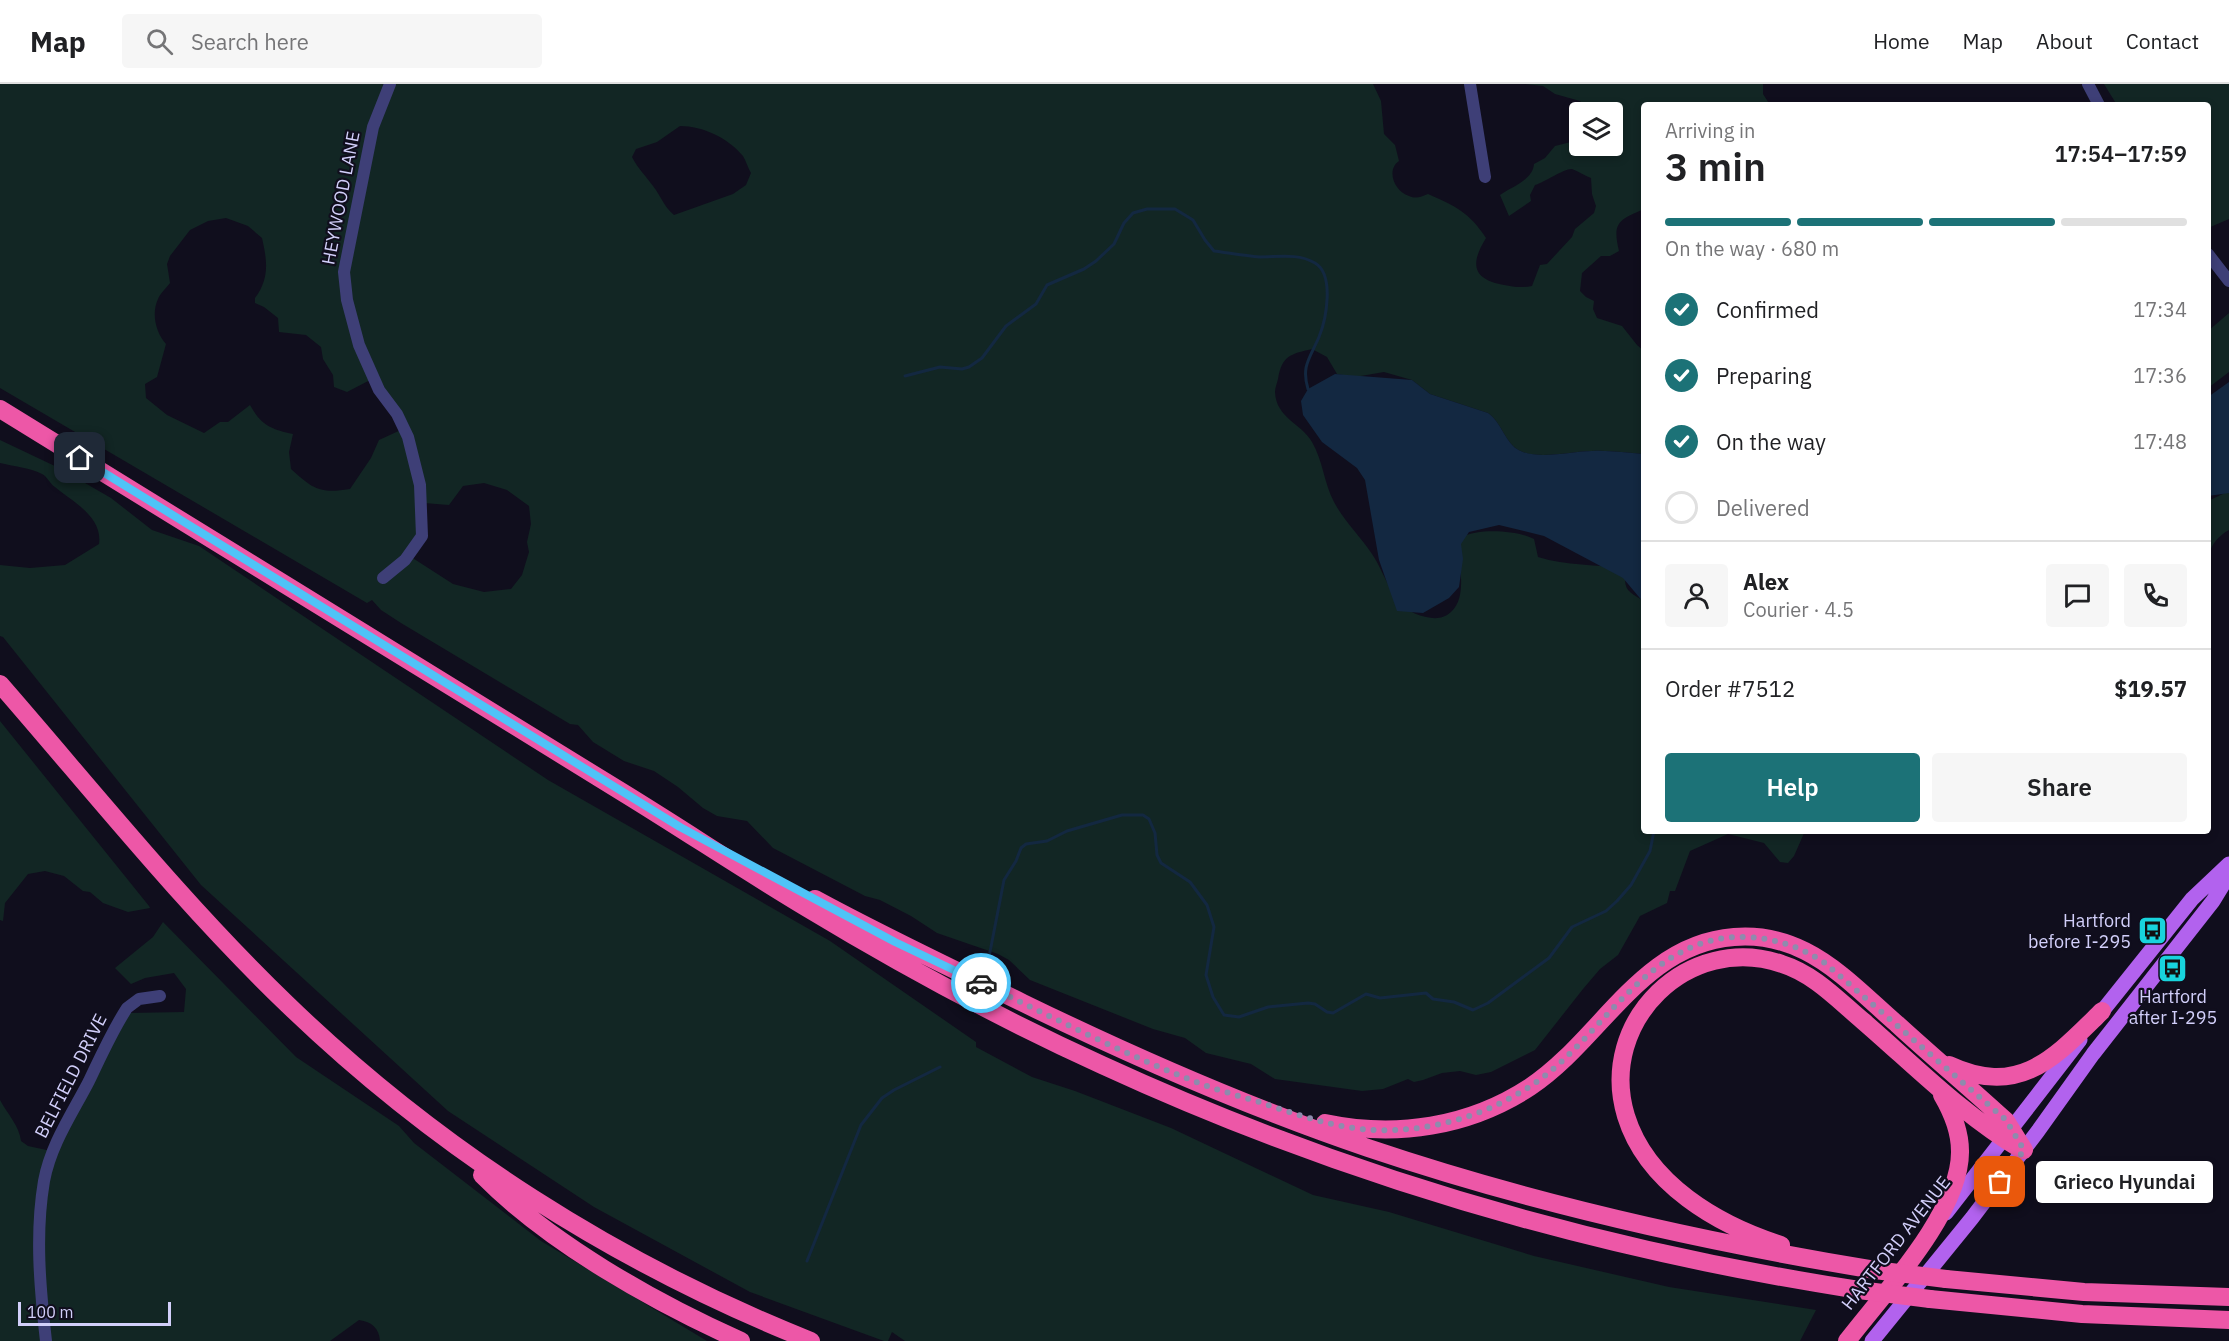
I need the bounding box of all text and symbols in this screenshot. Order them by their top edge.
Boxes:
search box [122,14,542,68]
text: Map [30,23,86,60]
icon: search [143,25,176,58]
text: Search here [191,27,309,56]
text: Home [1873,27,1930,55]
text: Map [1963,27,2003,55]
text: About [2036,27,2093,55]
text: Contact [2126,27,2199,55]
map controls [1569,102,1623,156]
button: layers [1569,102,1623,156]
text: Arriving in [1665,117,1755,144]
street label: HEYWOOD LANE [316,129,365,267]
text: 17:54–17:59 [2054,139,2187,168]
text: 3 min [1665,141,1766,192]
text: On the way · 680 m [1665,235,1839,262]
icon: check [1665,293,1698,326]
text: Confirmed [1716,295,1819,324]
text: 17:34 [2133,296,2187,323]
icon: check [1665,359,1698,392]
text: Preparing [1716,361,1811,390]
text: 17:36 [2133,362,2187,389]
icon: check [1665,425,1698,458]
text: On the way [1716,427,1826,456]
text: 17:48 [2133,428,2187,455]
pin [54,432,105,483]
icon: home [63,441,96,474]
text: Delivered [1716,493,1810,522]
button: person [1665,564,1728,627]
button: chat [2046,564,2109,627]
button: phone [2124,564,2187,627]
text: Alex [1743,567,1789,596]
text: Courier · 4.5 [1743,596,1854,623]
text: Order #7512 [1665,674,1795,703]
text: $19.57 [2114,674,2187,703]
button: Help [1665,753,1920,822]
button: Share [1932,753,2187,822]
place label: Hartford before I-295 [2028,909,2131,953]
bus stop icon: Hartford before I-295 [2136,915,2168,947]
bus stop icon: Hartford after I-295 [2157,952,2189,984]
courier [951,953,1011,1013]
icon: car [965,967,998,1000]
place label: Hartford after I-295 [2129,985,2217,1029]
street label: BELFIELD DRIVE [29,1010,112,1142]
pin [1974,1156,2025,1207]
callout: Grieco Hyundai [2036,1161,2213,1203]
icon: bag [1983,1165,2016,1198]
text: Grieco Hyundai [2054,1168,2195,1195]
street label: HARTFORD AVENUE [1836,1171,1955,1314]
scale bar [18,1299,171,1326]
text: 100 m [27,1302,74,1322]

